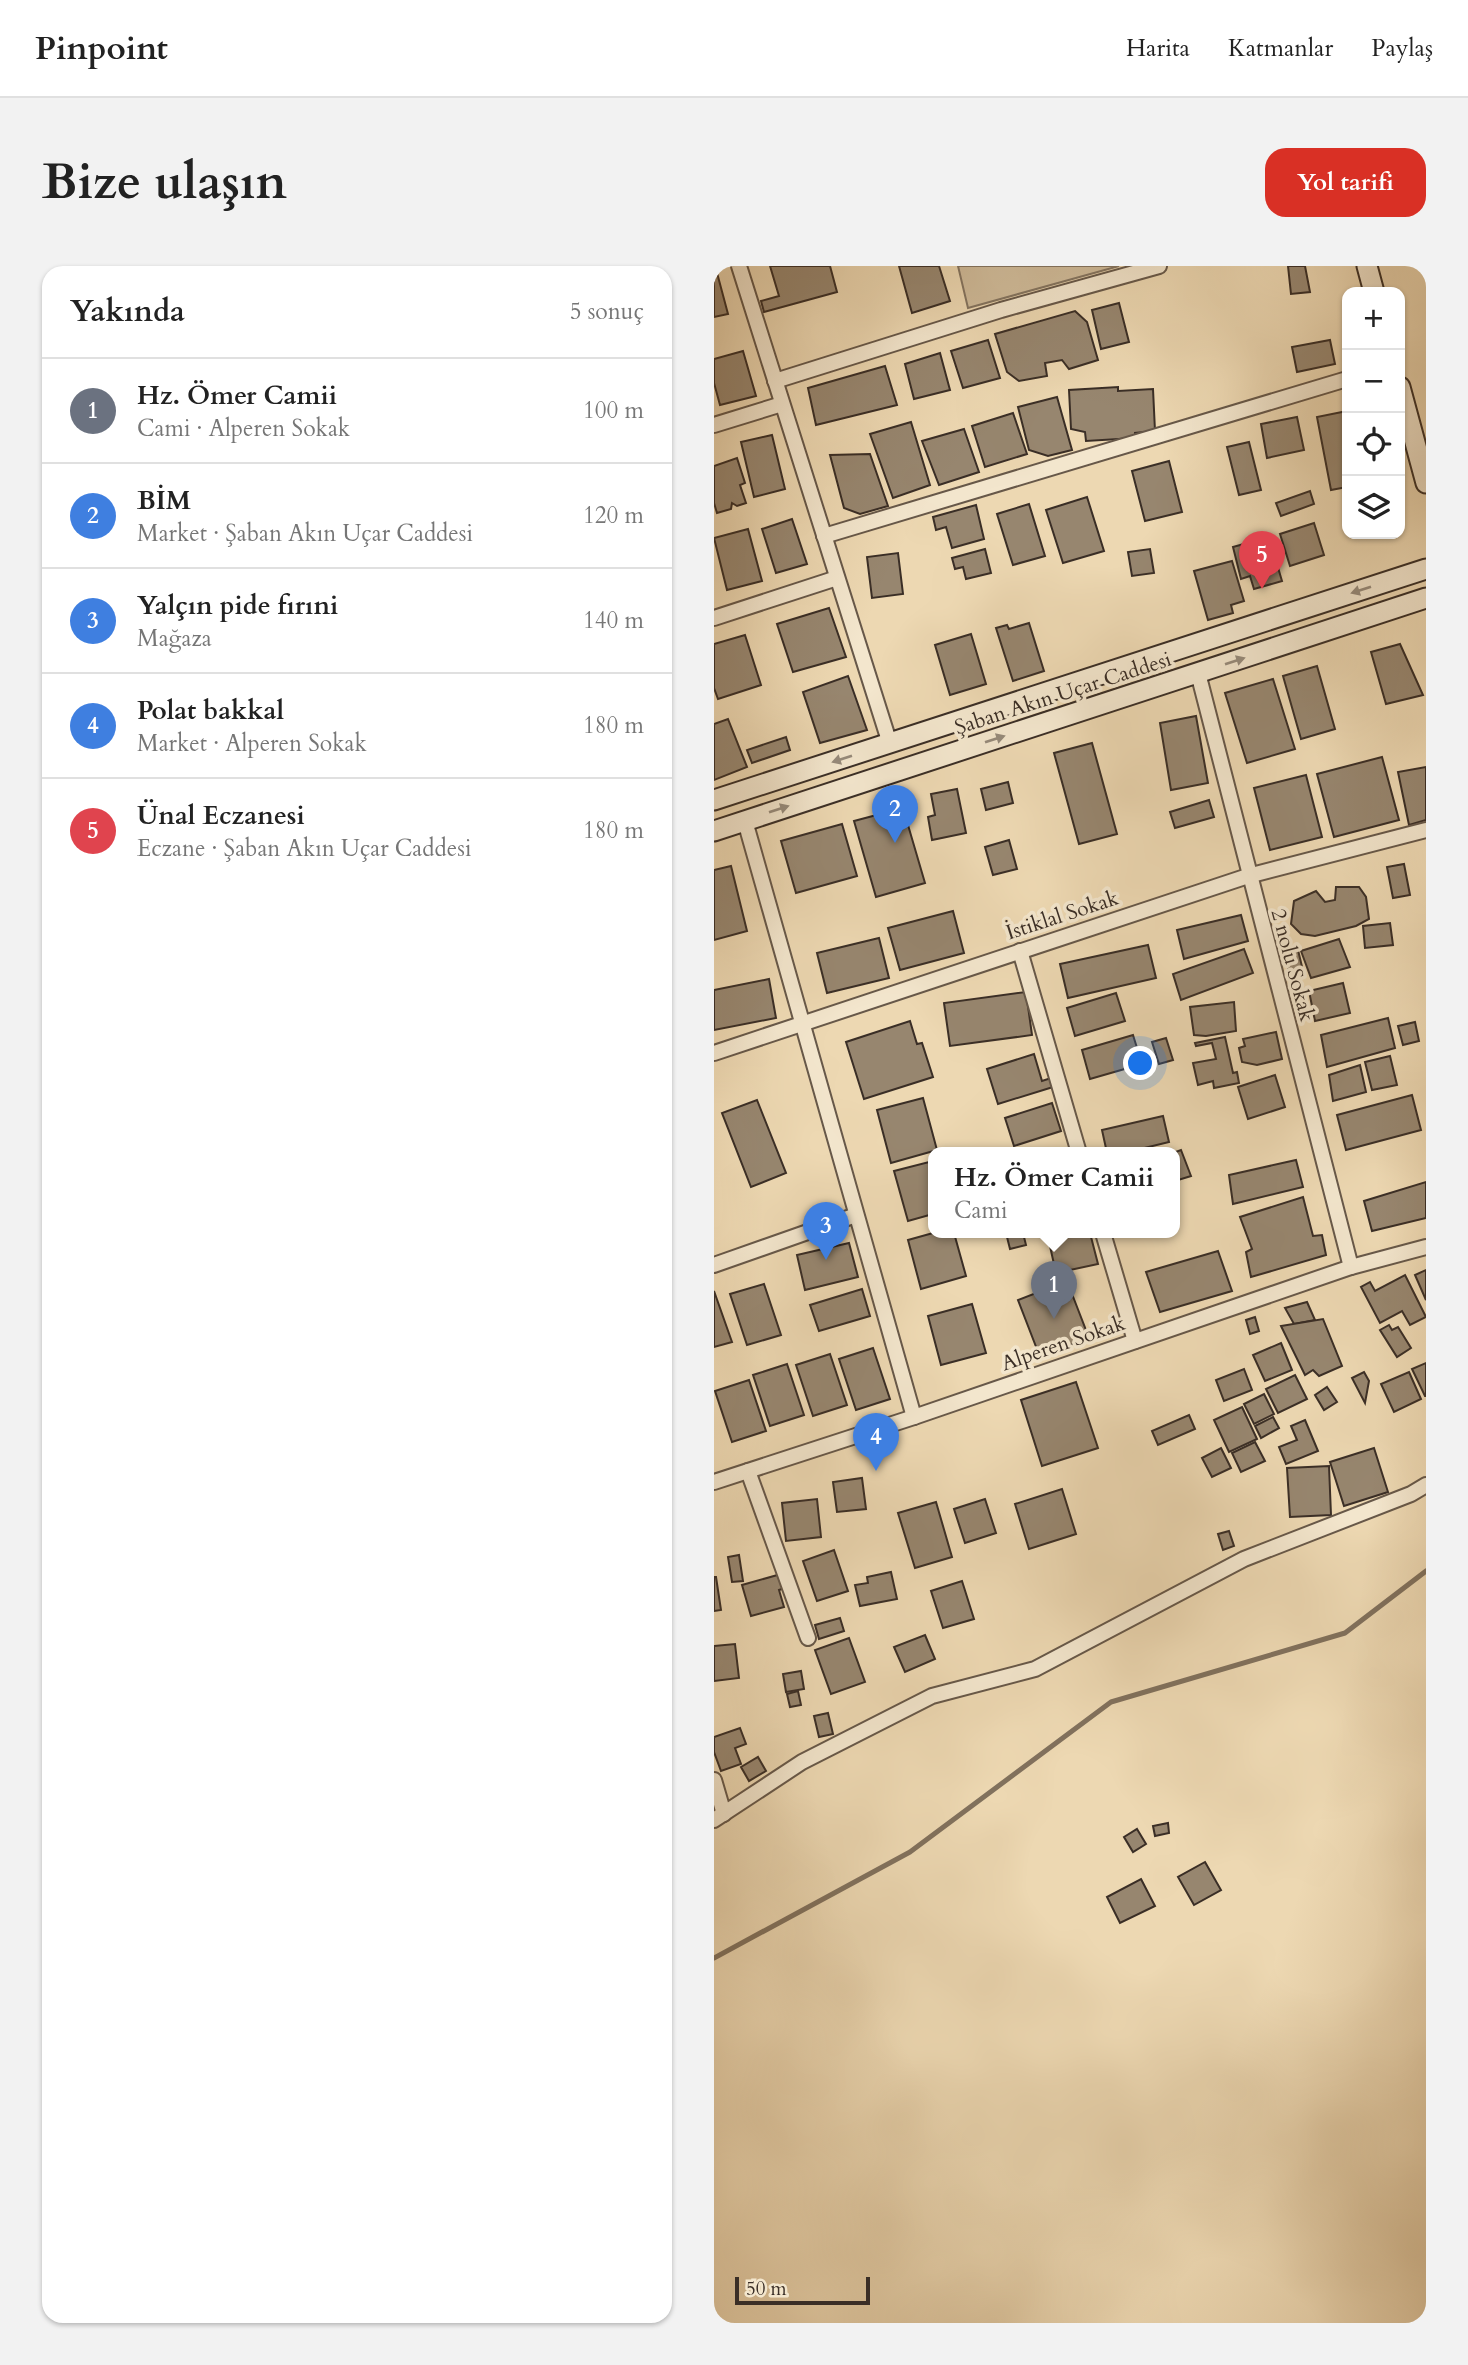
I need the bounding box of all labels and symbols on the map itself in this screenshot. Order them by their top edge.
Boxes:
pin: 5 [1239,531,1285,589]
one-way arrow [1351,585,1372,596]
street label: Şaban Akın Uçar Caddesi [951,645,1175,742]
one-way arrow [1224,655,1245,665]
one-way arrow [985,733,1006,744]
one-way arrow [832,755,853,765]
pin: 2 [872,785,918,843]
one-way arrow [769,804,790,814]
street label: İstiklal Sokak [1002,883,1123,947]
street label: 2 nolu Sokak [1264,906,1322,1025]
your location [1123,1046,1157,1080]
pin: 3 [803,1202,849,1260]
pin: 1 [1031,1261,1077,1319]
street label: Alperen Sokak [997,1308,1130,1378]
pin: 4 [853,1413,899,1471]
scale bar [735,2274,870,2306]

